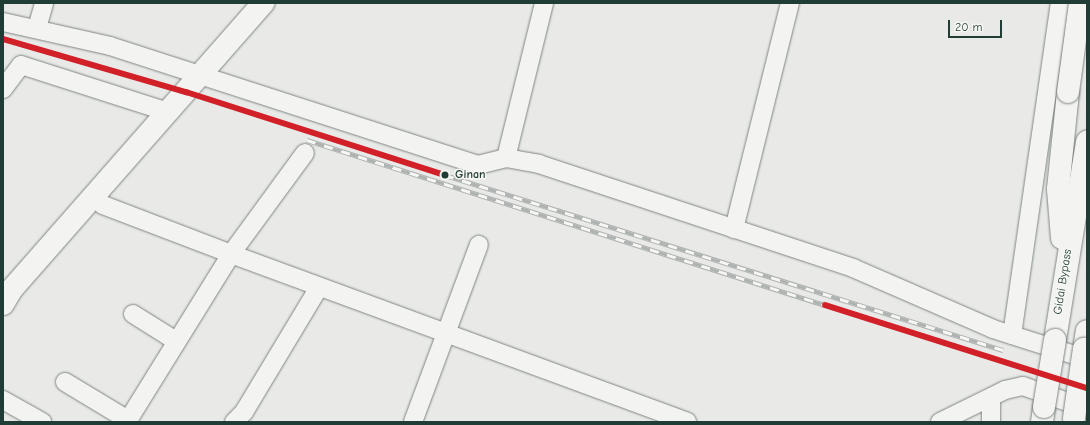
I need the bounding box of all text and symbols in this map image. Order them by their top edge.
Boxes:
scale bar [950,12,1004,38]
text: 20 m [955,20,983,34]
marker: Ginan [438,168,452,182]
place label: Ginan [455,168,486,182]
street label: Gidai Bypass [1051,248,1075,316]

